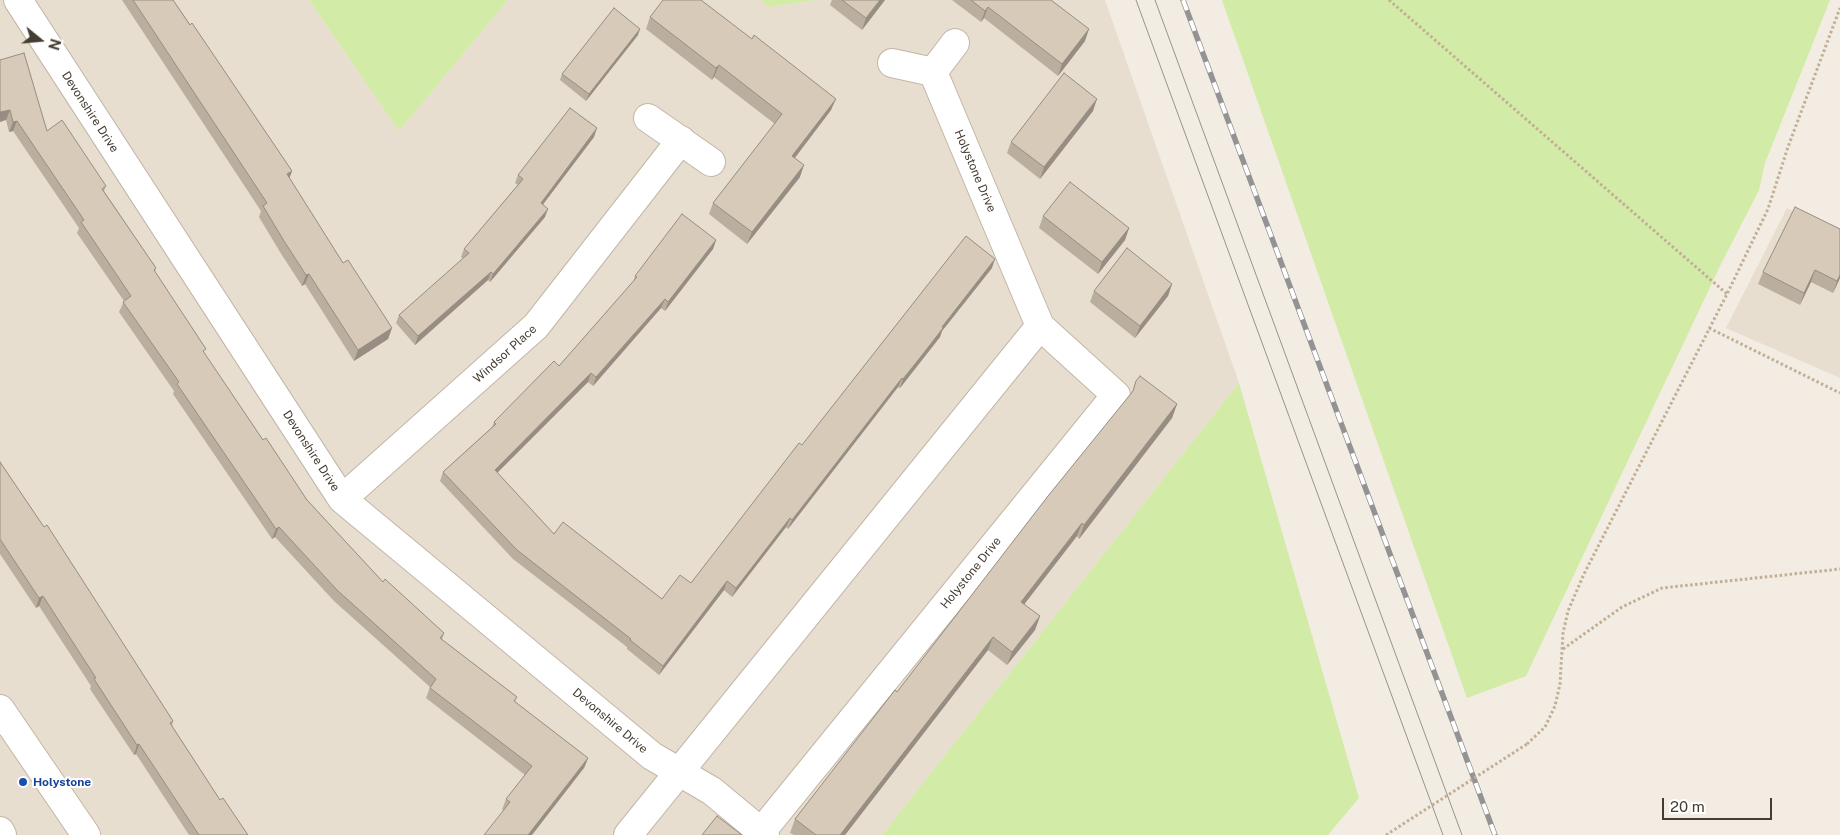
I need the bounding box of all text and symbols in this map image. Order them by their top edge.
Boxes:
north arrow [15,15,65,65]
text: N [45,37,64,52]
street label: Devonshire Drive [58,69,122,155]
street label: Holystone Drive [951,128,999,214]
street label: Windsor Place [470,322,540,386]
street label: Devonshire Drive [279,408,343,494]
street label: Holystone Drive [938,534,1004,612]
street label: Devonshire Drive [570,685,650,757]
place label: Holystone [33,775,91,789]
marker: Holystone [17,776,29,788]
scale bar [1665,788,1775,820]
text: 20 m [1670,798,1705,815]

